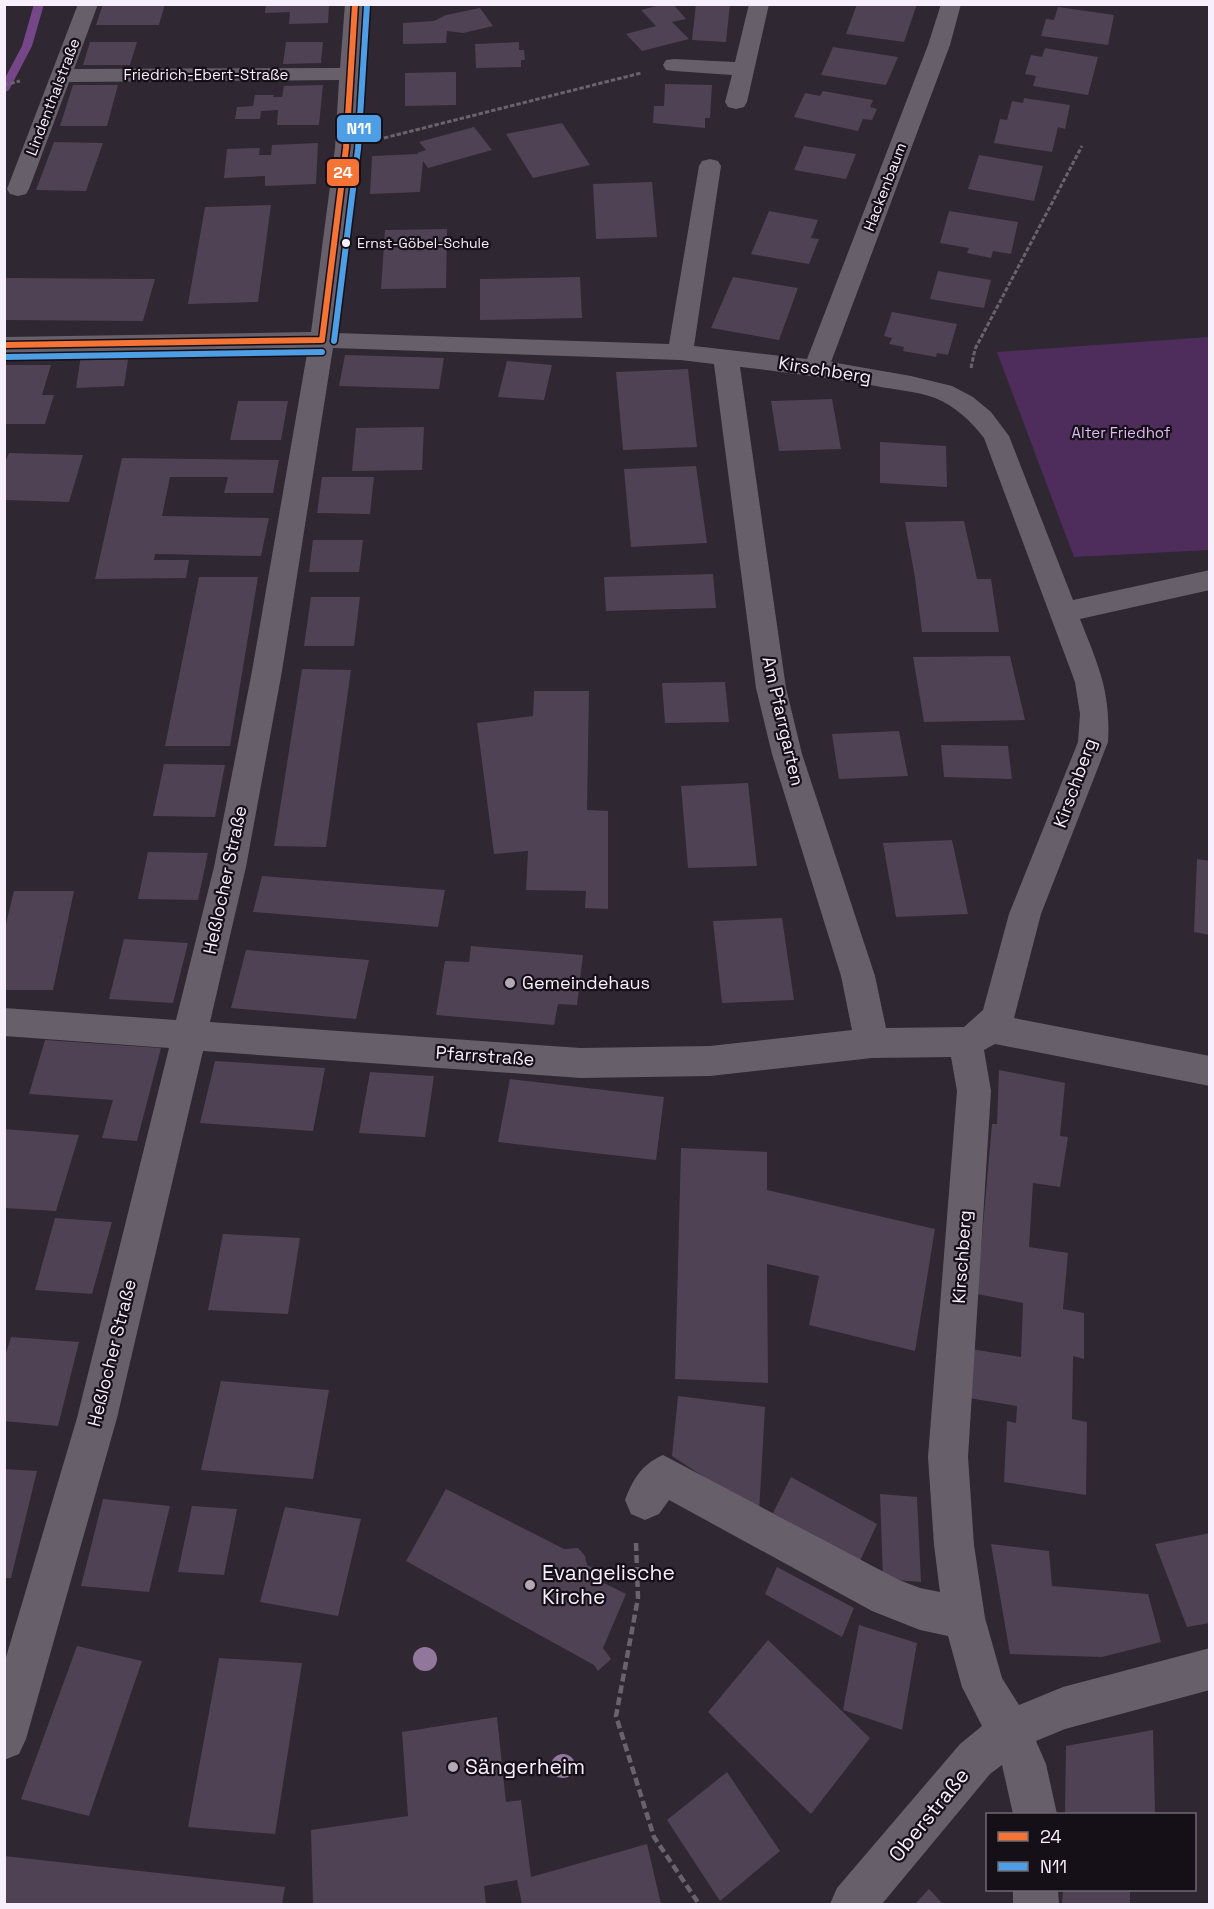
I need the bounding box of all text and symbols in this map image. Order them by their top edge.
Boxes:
street label: Lindenthalstraße [21,35,84,158]
street label: Friedrich-Ebert-Straße [124,65,289,84]
line badge: N11 [336,114,382,143]
text: N11 [346,118,372,139]
street label: Hackenbaum [859,140,910,234]
line badge: 24 [326,158,360,187]
text: 24 [333,162,353,183]
place label: Ernst-Göbel-Schule [357,234,489,252]
marker: Ernst-Göbel-Schule [340,237,352,249]
street label: Kirschberg [777,351,873,388]
park label: Alter Friedhof [1072,423,1171,442]
street label: Am Pfarrgarten [757,654,810,788]
street label: Kirschberg [1048,735,1101,831]
street label: Heßlocher Straße [198,804,251,956]
place label: Gemeindehaus [522,971,650,994]
marker: Gemeindehaus [503,976,517,990]
street label: Pfarrstraße [435,1041,535,1070]
street label: Kirschberg [947,1209,976,1304]
street label: Heßlocher Straße [82,1277,141,1429]
place label: Evangelische Kirche [542,1559,675,1610]
marker: Evangelische Kirche [523,1578,537,1592]
place label: Sängerheim [465,1753,585,1780]
marker: Sängerheim [446,1760,460,1774]
street label: Oberstraße [882,1762,975,1867]
legend [986,1813,1196,1891]
text: 24 [1040,1825,1062,1848]
text: N11 [1040,1855,1067,1878]

